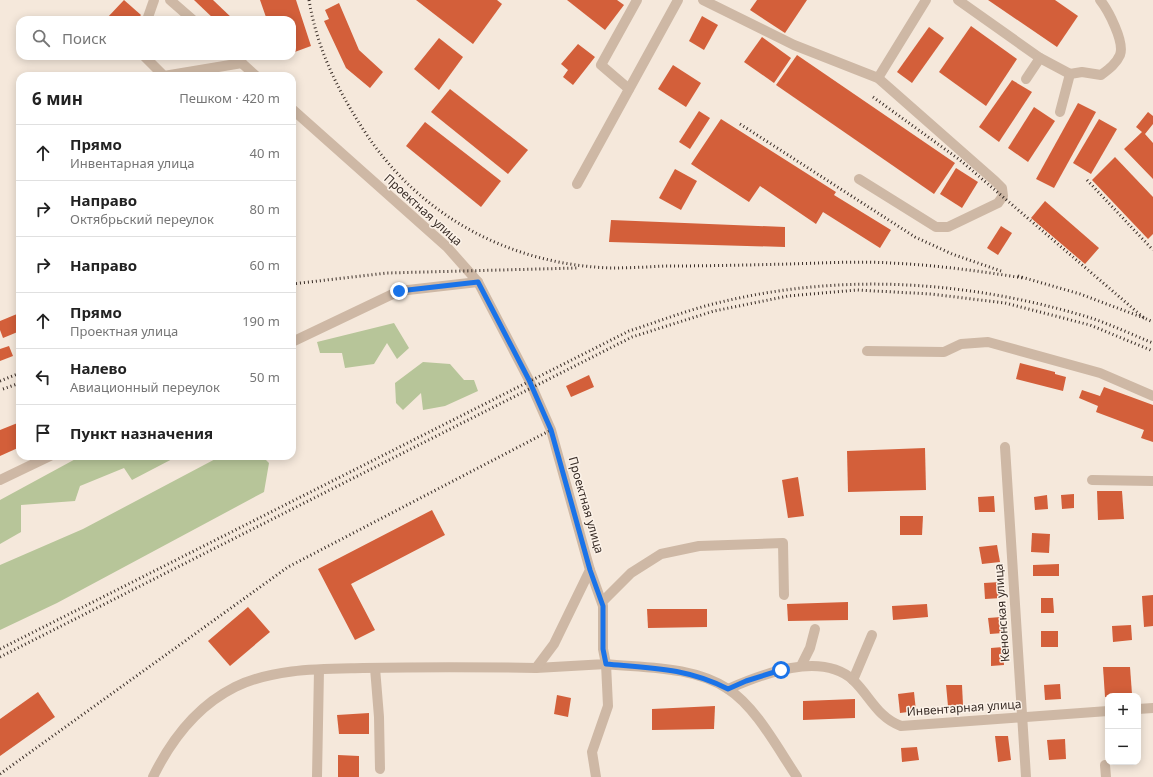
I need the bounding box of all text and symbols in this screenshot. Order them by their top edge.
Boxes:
search box [16,16,296,60]
icon: search [30,27,52,49]
text: Поиск [62,28,107,48]
text: 6 мин [32,87,83,110]
text: Пешком · 420 m [179,89,280,107]
text: Прямо [70,134,122,154]
icon: ahead [32,142,54,164]
text: 40 m [250,144,280,162]
text: Инвентарная улица [70,154,194,172]
street label: Проектная улица [381,170,466,249]
text: Направо [70,190,137,210]
icon: right [32,198,54,220]
text: 80 m [250,200,280,218]
text: Октябрьский переулок [70,210,214,228]
icon: right [32,254,54,276]
text: Направо [70,255,137,275]
text: 60 m [250,256,280,274]
route end [390,282,408,300]
text: Прямо [70,302,122,322]
icon: ahead [32,310,54,332]
text: 190 m [242,312,280,330]
text: Проектная улица [70,322,178,340]
text: Налево [70,358,127,378]
icon: left [32,366,54,388]
text: 50 m [250,368,280,386]
text: Авиационный переулок [70,378,220,396]
icon: arrive [32,422,54,444]
text: Пункт назначения [70,423,213,443]
street label: Проектная улица [565,455,608,555]
street label: Кенонская улица [990,563,1013,663]
route start [772,661,790,679]
map controls [1105,693,1141,765]
button: + [1105,693,1141,729]
street label: Инвентарная улица [906,695,1022,720]
button: − [1105,729,1141,765]

